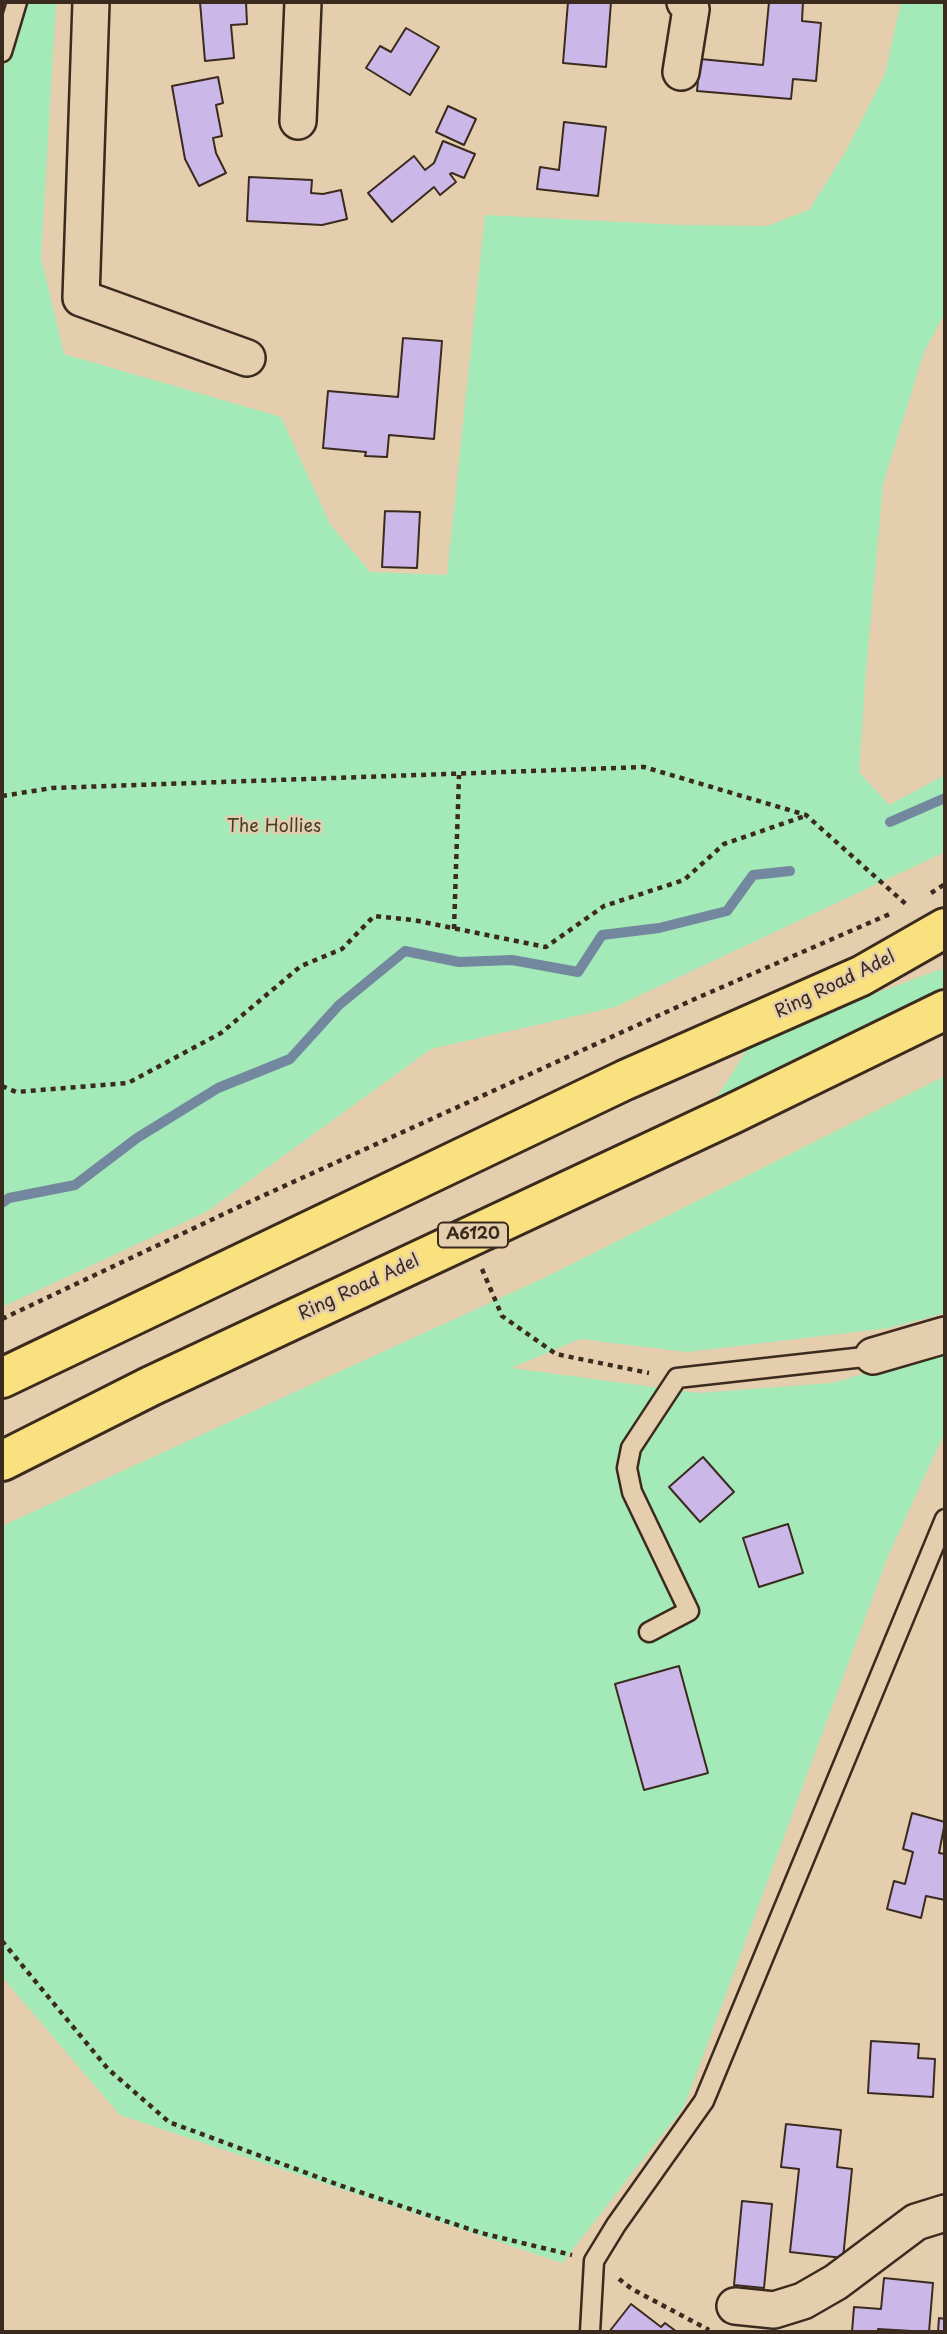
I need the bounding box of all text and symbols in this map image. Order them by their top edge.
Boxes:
park label: The Hollies [227,816,321,838]
street label: Ring Road Adel [771,947,899,1023]
road number: A6120 [438,1222,508,1247]
street label: Ring Road Adel [295,1251,423,1325]

